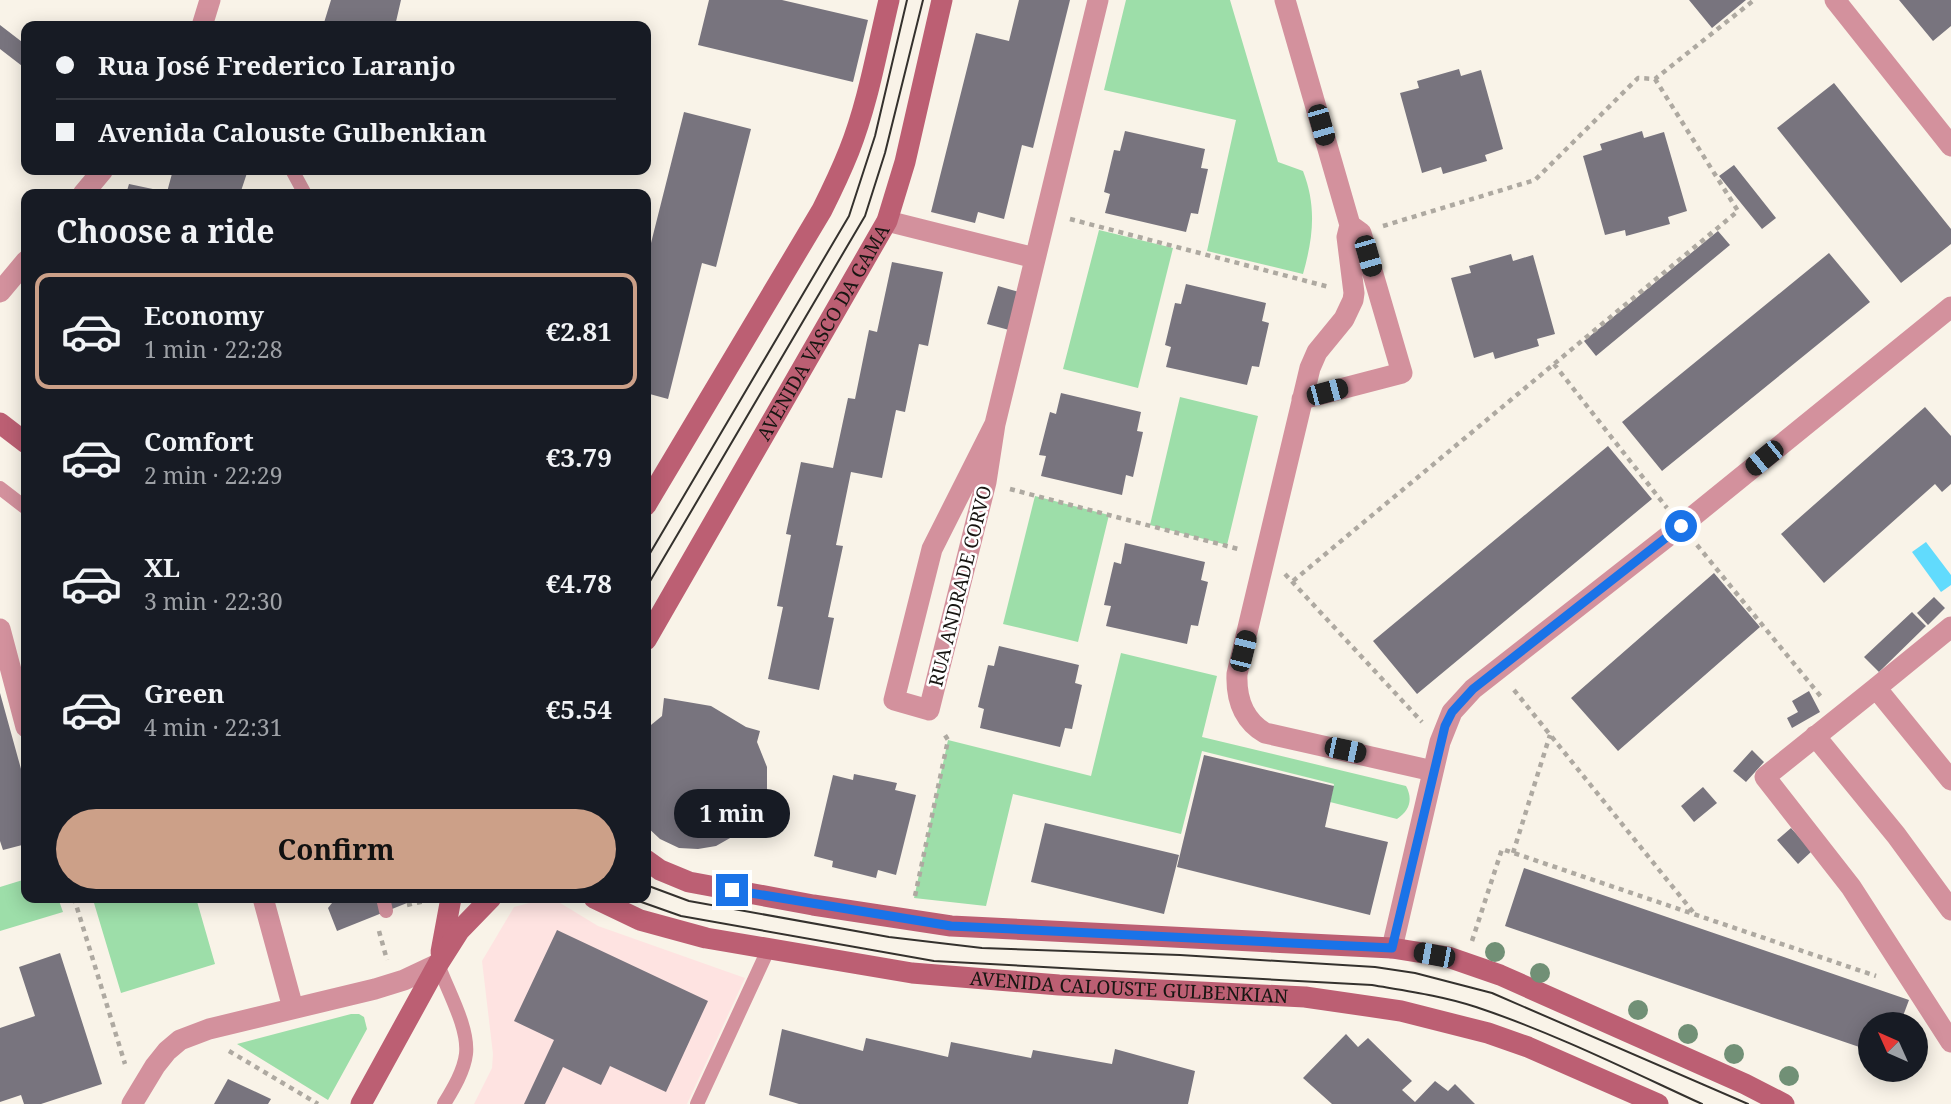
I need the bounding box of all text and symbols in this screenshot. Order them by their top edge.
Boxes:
text: Rua José Frederico Laranjo [98,47,456,83]
car [1306,102,1337,148]
text: Avenida Calouste Gulbenkian [98,114,487,150]
text: Choose a ride [56,209,275,252]
street label: AVENIDA VASCO DA GAMA [750,219,896,445]
car [1353,233,1384,279]
text: Economy [144,297,264,333]
icon: car [60,300,123,363]
text: €2.81 [546,313,612,349]
text: 1 min · 22:28 [144,333,282,365]
car [1304,376,1351,408]
text: Comfort [144,423,254,459]
icon: car [60,426,123,489]
car [1742,437,1787,479]
text: €3.79 [546,439,612,475]
text: 2 min · 22:29 [144,459,282,491]
street label: RUA ANDRADE CORVO [922,483,998,689]
route start [1665,510,1697,542]
text: XL [144,549,180,585]
icon: car [60,552,123,615]
text: €4.78 [546,565,612,601]
text: 3 min · 22:30 [144,585,282,617]
car [1228,628,1259,674]
text: Green [144,675,225,711]
icon: car [60,678,123,741]
text: €5.54 [546,691,612,727]
text: 4 min · 22:31 [144,711,282,743]
car [1323,735,1368,765]
callout: 1 min [674,788,790,838]
text: 1 min [699,797,765,829]
button: Confirm [56,809,616,889]
route end [716,874,748,906]
car [1412,941,1457,969]
street label: AVENIDA CALOUSTE GULBENKIAN [969,965,1289,1009]
north arrow [1858,1012,1928,1082]
map controls [1858,1012,1928,1082]

